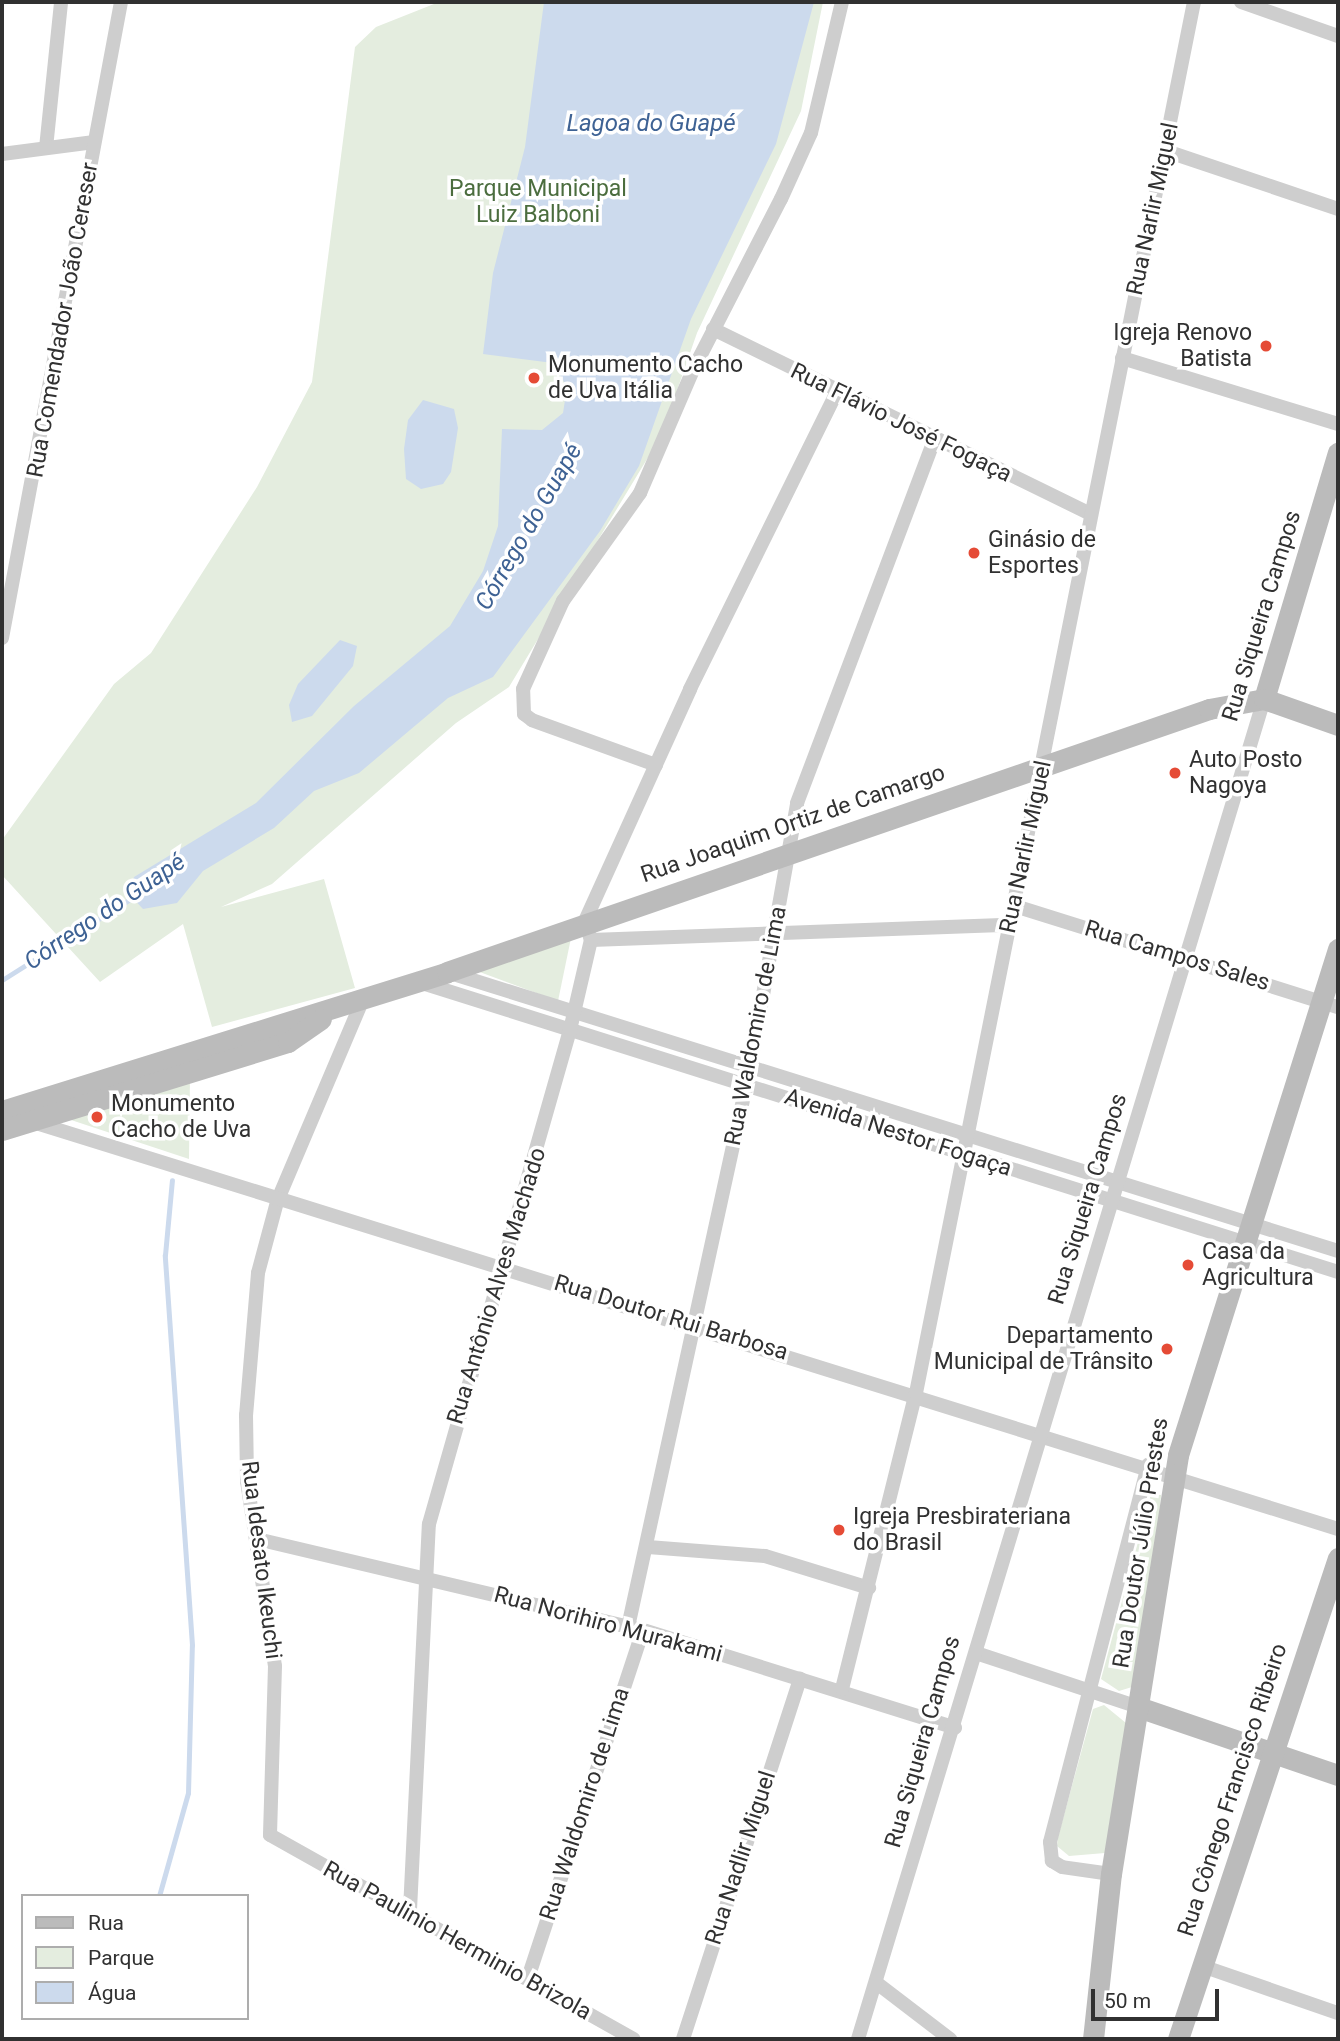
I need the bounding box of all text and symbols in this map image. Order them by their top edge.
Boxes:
water label: Lagoa do Guapé [566,110,736,138]
street label: Rua Narlir Miguel [1121,120,1185,298]
street label: Rua Comendador João Cereser [22,160,104,480]
park label: Parque Municipal Luiz Balboni [449,175,627,229]
place label: Igreja Renovo Batista [1113,319,1252,373]
marker: Igreja Renovo Batista [1258,338,1274,354]
place label: Monumento Cacho de Uva Itália [548,351,743,405]
street label: Rua Flávio José Fogaça [786,357,1016,489]
marker: Monumento Cacho de Uva Itália [526,370,542,386]
water label: Córrego do Guapé [470,439,588,615]
street label: Rua Siqueira Campos [1217,507,1307,725]
place label: Ginásio de Esportes [988,526,1096,580]
marker: Ginásio de Esportes [966,545,982,561]
place label: Auto Posto Nagoya [1189,746,1302,800]
street label: Rua Narlir Miguel [994,758,1058,936]
street label: Rua Joaquim Ortiz de Camargo [637,759,949,889]
marker: Auto Posto Nagoya [1167,765,1183,781]
water label: Córrego do Guapé [19,848,191,976]
street label: Rua Waldomiro de Lima [719,904,793,1148]
street label: Rua Campos Sales [1081,915,1273,997]
street label: Avenida Nestor Fogaça [781,1083,1015,1183]
place label: Monumento Cacho de Uva [111,1090,251,1144]
street label: Rua Siqueira Campos [1043,1090,1133,1308]
marker: Monumento Cacho de Uva [89,1109,105,1125]
street label: Rua Antônio Alves Machado [442,1144,552,1428]
place label: Casa da Agricultura [1202,1238,1314,1292]
marker: Casa da Agricultura [1180,1257,1196,1273]
street label: Rua Doutor Rui Barbosa [551,1269,791,1367]
place label: Departamento Municipal de Trânsito [933,1322,1153,1376]
marker: Departamento Municipal de Trânsito [1159,1341,1175,1357]
street label: Rua Doutor Júlio Prestes [1108,1416,1174,1670]
street label: Rua Idesato Ikeuchi [235,1459,287,1661]
place label: Igreja Presbirateriana do Brasil [853,1503,1071,1557]
marker: Igreja Presbirateriana do Brasil [831,1522,847,1538]
street label: Rua Norihiro Murakami [491,1581,725,1669]
street label: Rua Siqueira Campos [880,1633,966,1851]
street label: Rua Cônego Francisco Ribeiro [1173,1640,1293,1940]
street label: Rua Waldomiro de Lima [534,1684,636,1924]
street label: Rua Nadlir Miguel [700,1768,782,1948]
street label: Rua Paulinio Herminio Brizola [318,1856,596,2026]
legend [21,1894,248,2020]
text: Rua [88,1911,124,1935]
text: Parque [88,1946,154,1970]
scale bar [1095,1974,1223,2018]
text: Água [88,1981,137,2005]
text: 50 m [1104,1989,1151,2013]

